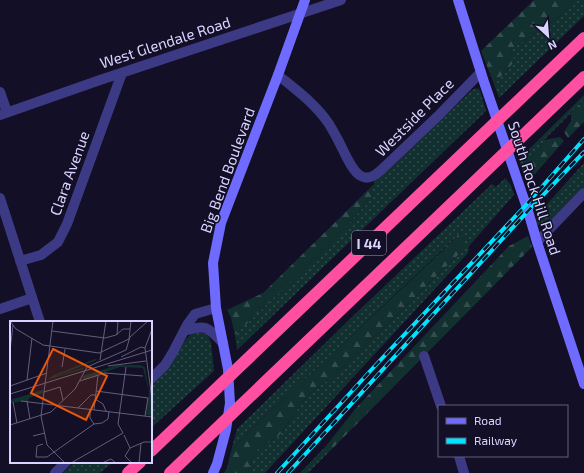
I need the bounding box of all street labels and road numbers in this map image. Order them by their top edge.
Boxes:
street label: West Glendale Road [97,12,233,72]
street label: Westside Place [371,74,457,160]
street label: Big Bend Boulevard [196,105,258,235]
street label: South Rock Hill Road [505,119,565,257]
street label: Clara Avenue [45,128,93,218]
road number: I 44 [352,231,386,255]

